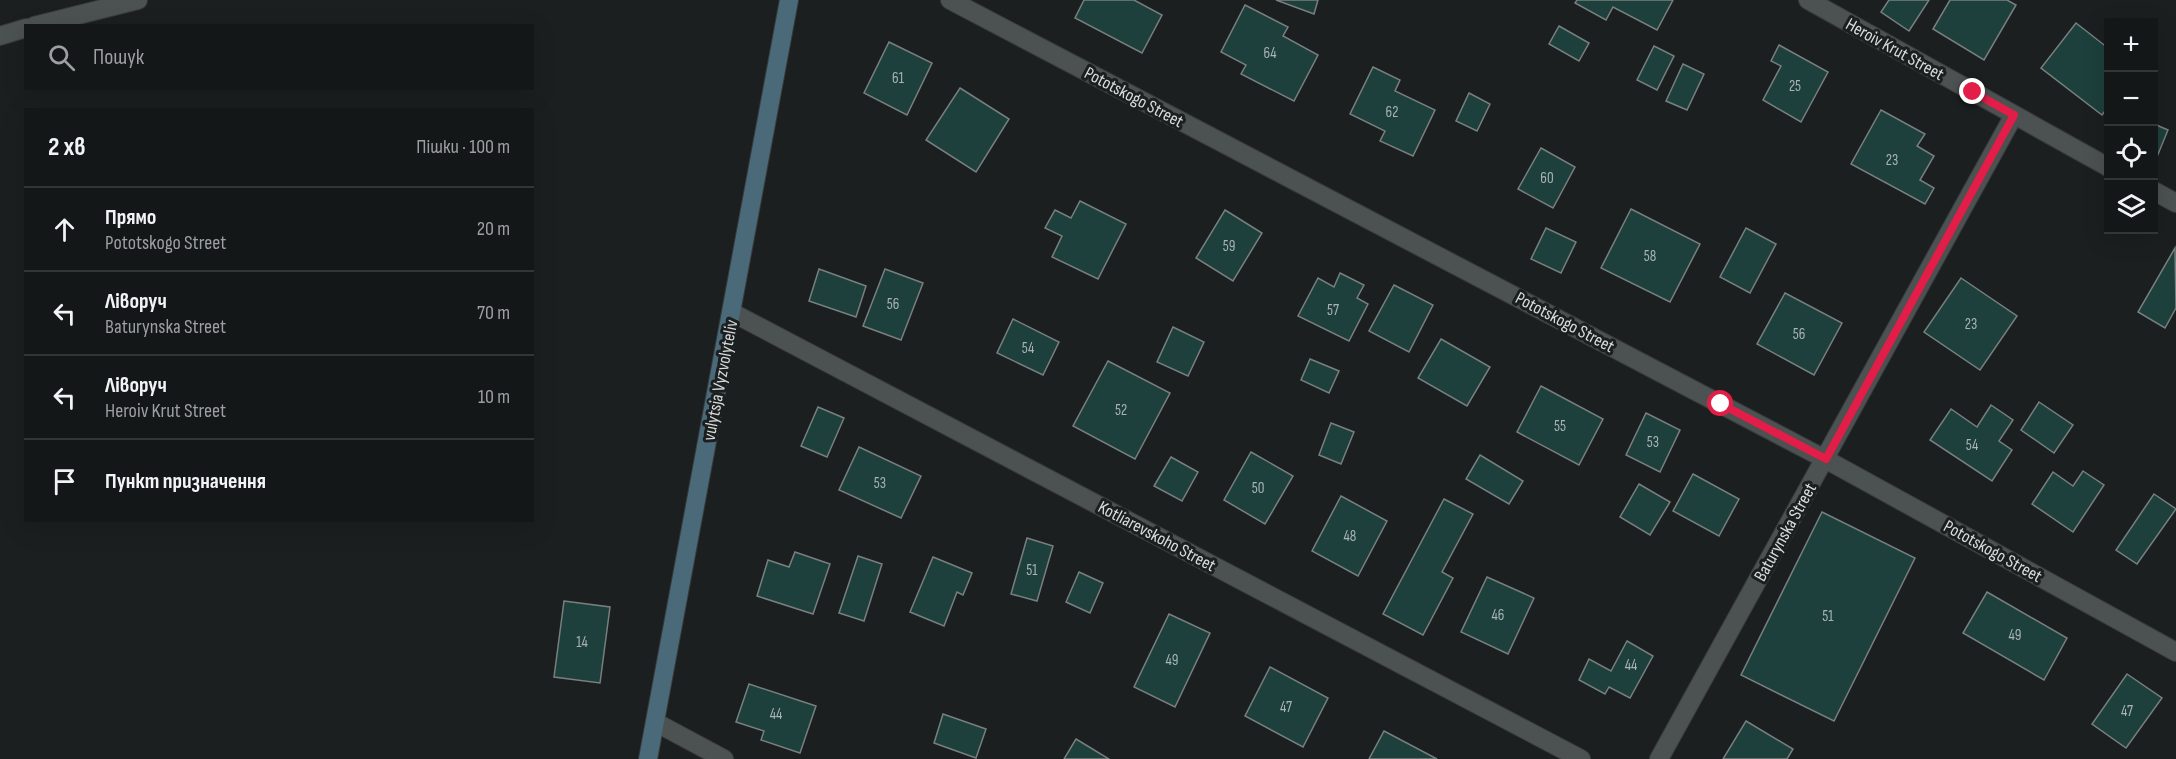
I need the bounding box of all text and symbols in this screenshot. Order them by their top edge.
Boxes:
street label: Heroiv Krut Street [1842,14,1948,85]
map controls [2104,18,2158,234]
button: + [2104,18,2158,72]
search box [24,24,534,90]
icon: search [45,41,78,74]
text: Пошук [93,44,144,71]
house number: 64 [1263,44,1277,63]
street label: Pototskogo Street [1081,63,1187,133]
house number: 61 [892,69,905,88]
button: − [2104,72,2158,126]
house number: 25 [1789,77,1801,96]
route end [1959,78,1985,104]
house number: 62 [1386,103,1398,122]
button: locate [2104,126,2158,180]
text: 2 хв [48,132,86,163]
text: Пішки · 100 m [416,135,510,159]
house number: 23 [1886,151,1898,170]
house number: 60 [1540,169,1554,188]
button: layers [2104,180,2158,234]
text: Прямо [105,204,156,231]
icon: ahead [48,213,81,246]
text: 20 m [477,217,510,241]
text: Pototskogo Street [105,231,226,255]
house number: 59 [1223,237,1235,256]
house number: 58 [1644,247,1656,266]
text: Ліворуч [105,288,167,315]
street label: Pototskogo Street [1512,288,1618,358]
house number: 56 [887,295,899,314]
icon: left [48,297,81,330]
text: 70 m [477,301,510,325]
house number: 57 [1327,301,1339,320]
text: Baturynska Street [105,315,226,339]
house number: 23 [1965,315,1977,334]
street label: vulytsja Vyzvolyteliv [698,318,743,442]
house number: 56 [1793,325,1805,344]
house number: 54 [1022,339,1034,358]
text: Ліворуч [105,372,167,399]
icon: left [48,381,81,414]
text: 10 m [478,385,510,409]
route start [1707,390,1733,416]
text: Heroiv Krut Street [105,399,226,423]
house number: 52 [1115,401,1127,420]
house number: 55 [1554,417,1566,436]
house number: 53 [1647,433,1659,452]
house number: 54 [1966,436,1978,455]
icon: arrive [48,465,81,498]
text: Пункт призначення [105,468,266,495]
house number: 53 [874,474,886,493]
house number: 50 [1252,479,1264,498]
street label: Baturynska Street [1750,479,1821,585]
street label: Kotliarevskoho Street [1094,497,1220,577]
street label: Pototskogo Street [1940,516,2046,587]
house number: 48 [1344,527,1356,546]
house number: 51 [1026,561,1038,580]
house number: 46 [1492,606,1504,625]
house number: 51 [1822,607,1834,626]
house number: 49 [2009,626,2021,645]
house number: 14 [576,633,588,652]
house number: 49 [1166,651,1178,670]
house number: 44 [1625,656,1637,675]
house number: 47 [1280,698,1292,717]
house number: 47 [2121,702,2133,721]
house number: 44 [770,705,782,724]

